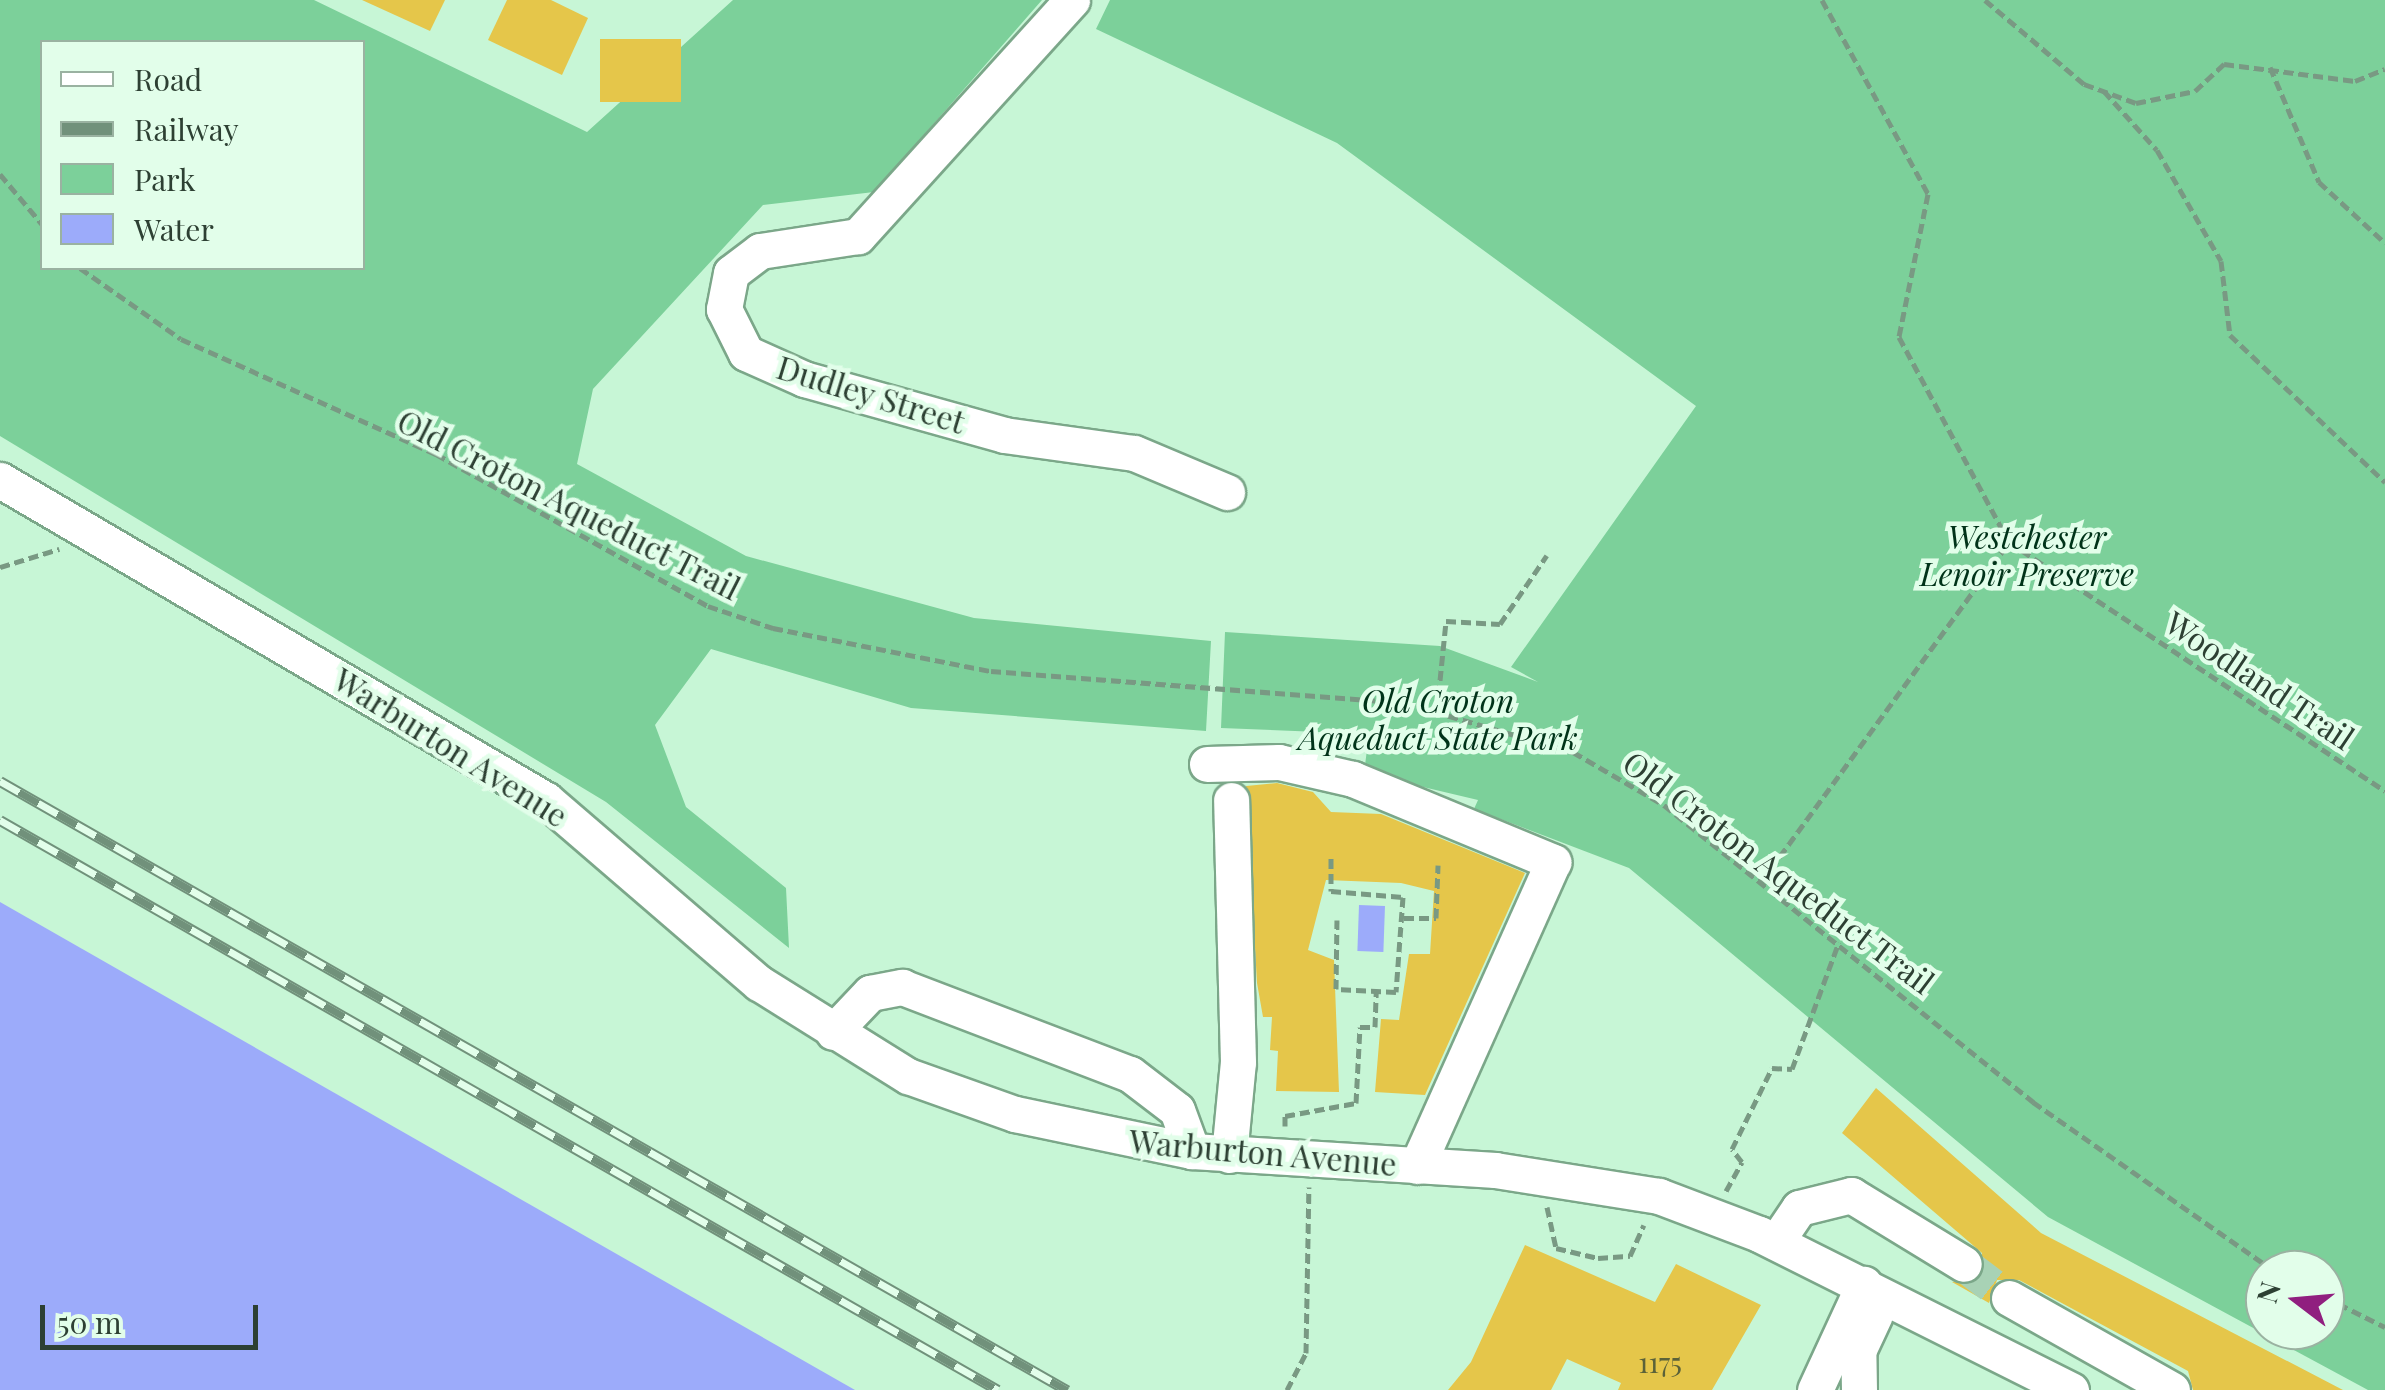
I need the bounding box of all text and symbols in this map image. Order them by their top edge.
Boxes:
legend [40,40,365,270]
text: Road [134,59,202,99]
text: Railway [134,109,239,149]
text: Park [134,159,196,199]
text: Water [134,209,214,249]
street label: Dudley Street [772,347,970,441]
street label: Old Croton Aqueduct Trail [390,400,748,608]
park label: Westchester Lenoir Preserve [1920,518,2134,593]
street label: Woodland Trail [2158,603,2362,757]
street label: Warburton Avenue [327,659,575,835]
park label: Old Croton Aqueduct State Park [1298,682,1578,757]
street label: Old Croton Aqueduct Trail [1615,742,1943,1002]
street label: Warburton Avenue [1127,1121,1399,1183]
north arrow [2245,1250,2345,1350]
text: N [2247,1277,2288,1307]
scale bar [45,1285,262,1347]
text: 50 m [57,1302,122,1342]
house number: 1175 [1638,1345,1682,1379]

